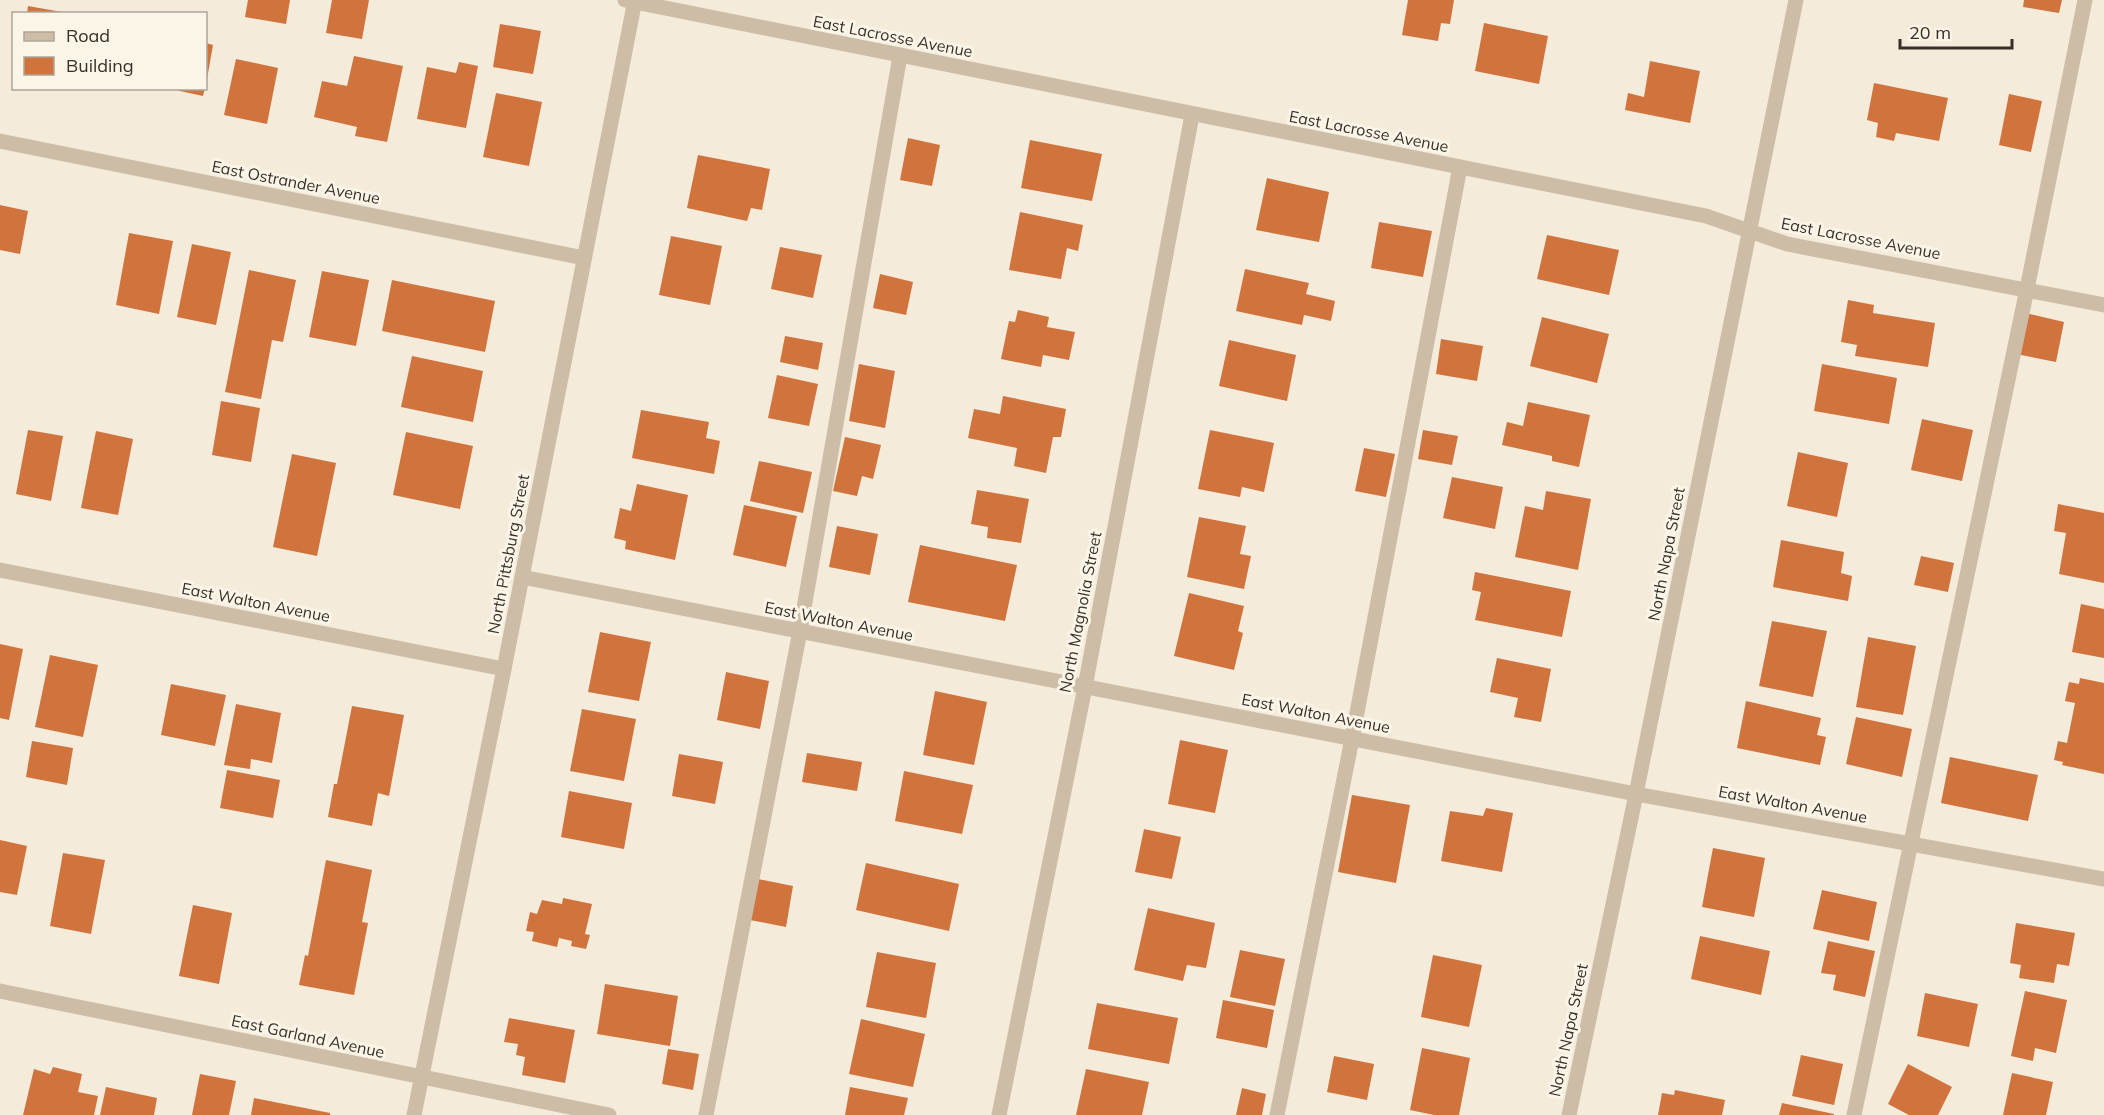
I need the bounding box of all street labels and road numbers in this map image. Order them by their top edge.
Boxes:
street label: East Lacrosse Avenue [812,11,974,61]
street label: East Lacrosse Avenue [1288,106,1450,156]
street label: East Ostrander Avenue [210,156,382,208]
street label: East Lacrosse Avenue [1780,213,1942,263]
street label: North Pittsburg Street [483,472,533,636]
street label: North Napa Street [1643,485,1689,622]
street label: North Magnolia Street [1055,529,1105,694]
street label: East Walton Avenue [180,578,332,626]
street label: East Walton Avenue [763,597,915,645]
street label: East Walton Avenue [1240,689,1392,737]
street label: East Walton Avenue [1717,781,1869,827]
street label: North Napa Street [1544,961,1592,1098]
street label: East Garland Avenue [230,1010,386,1062]

